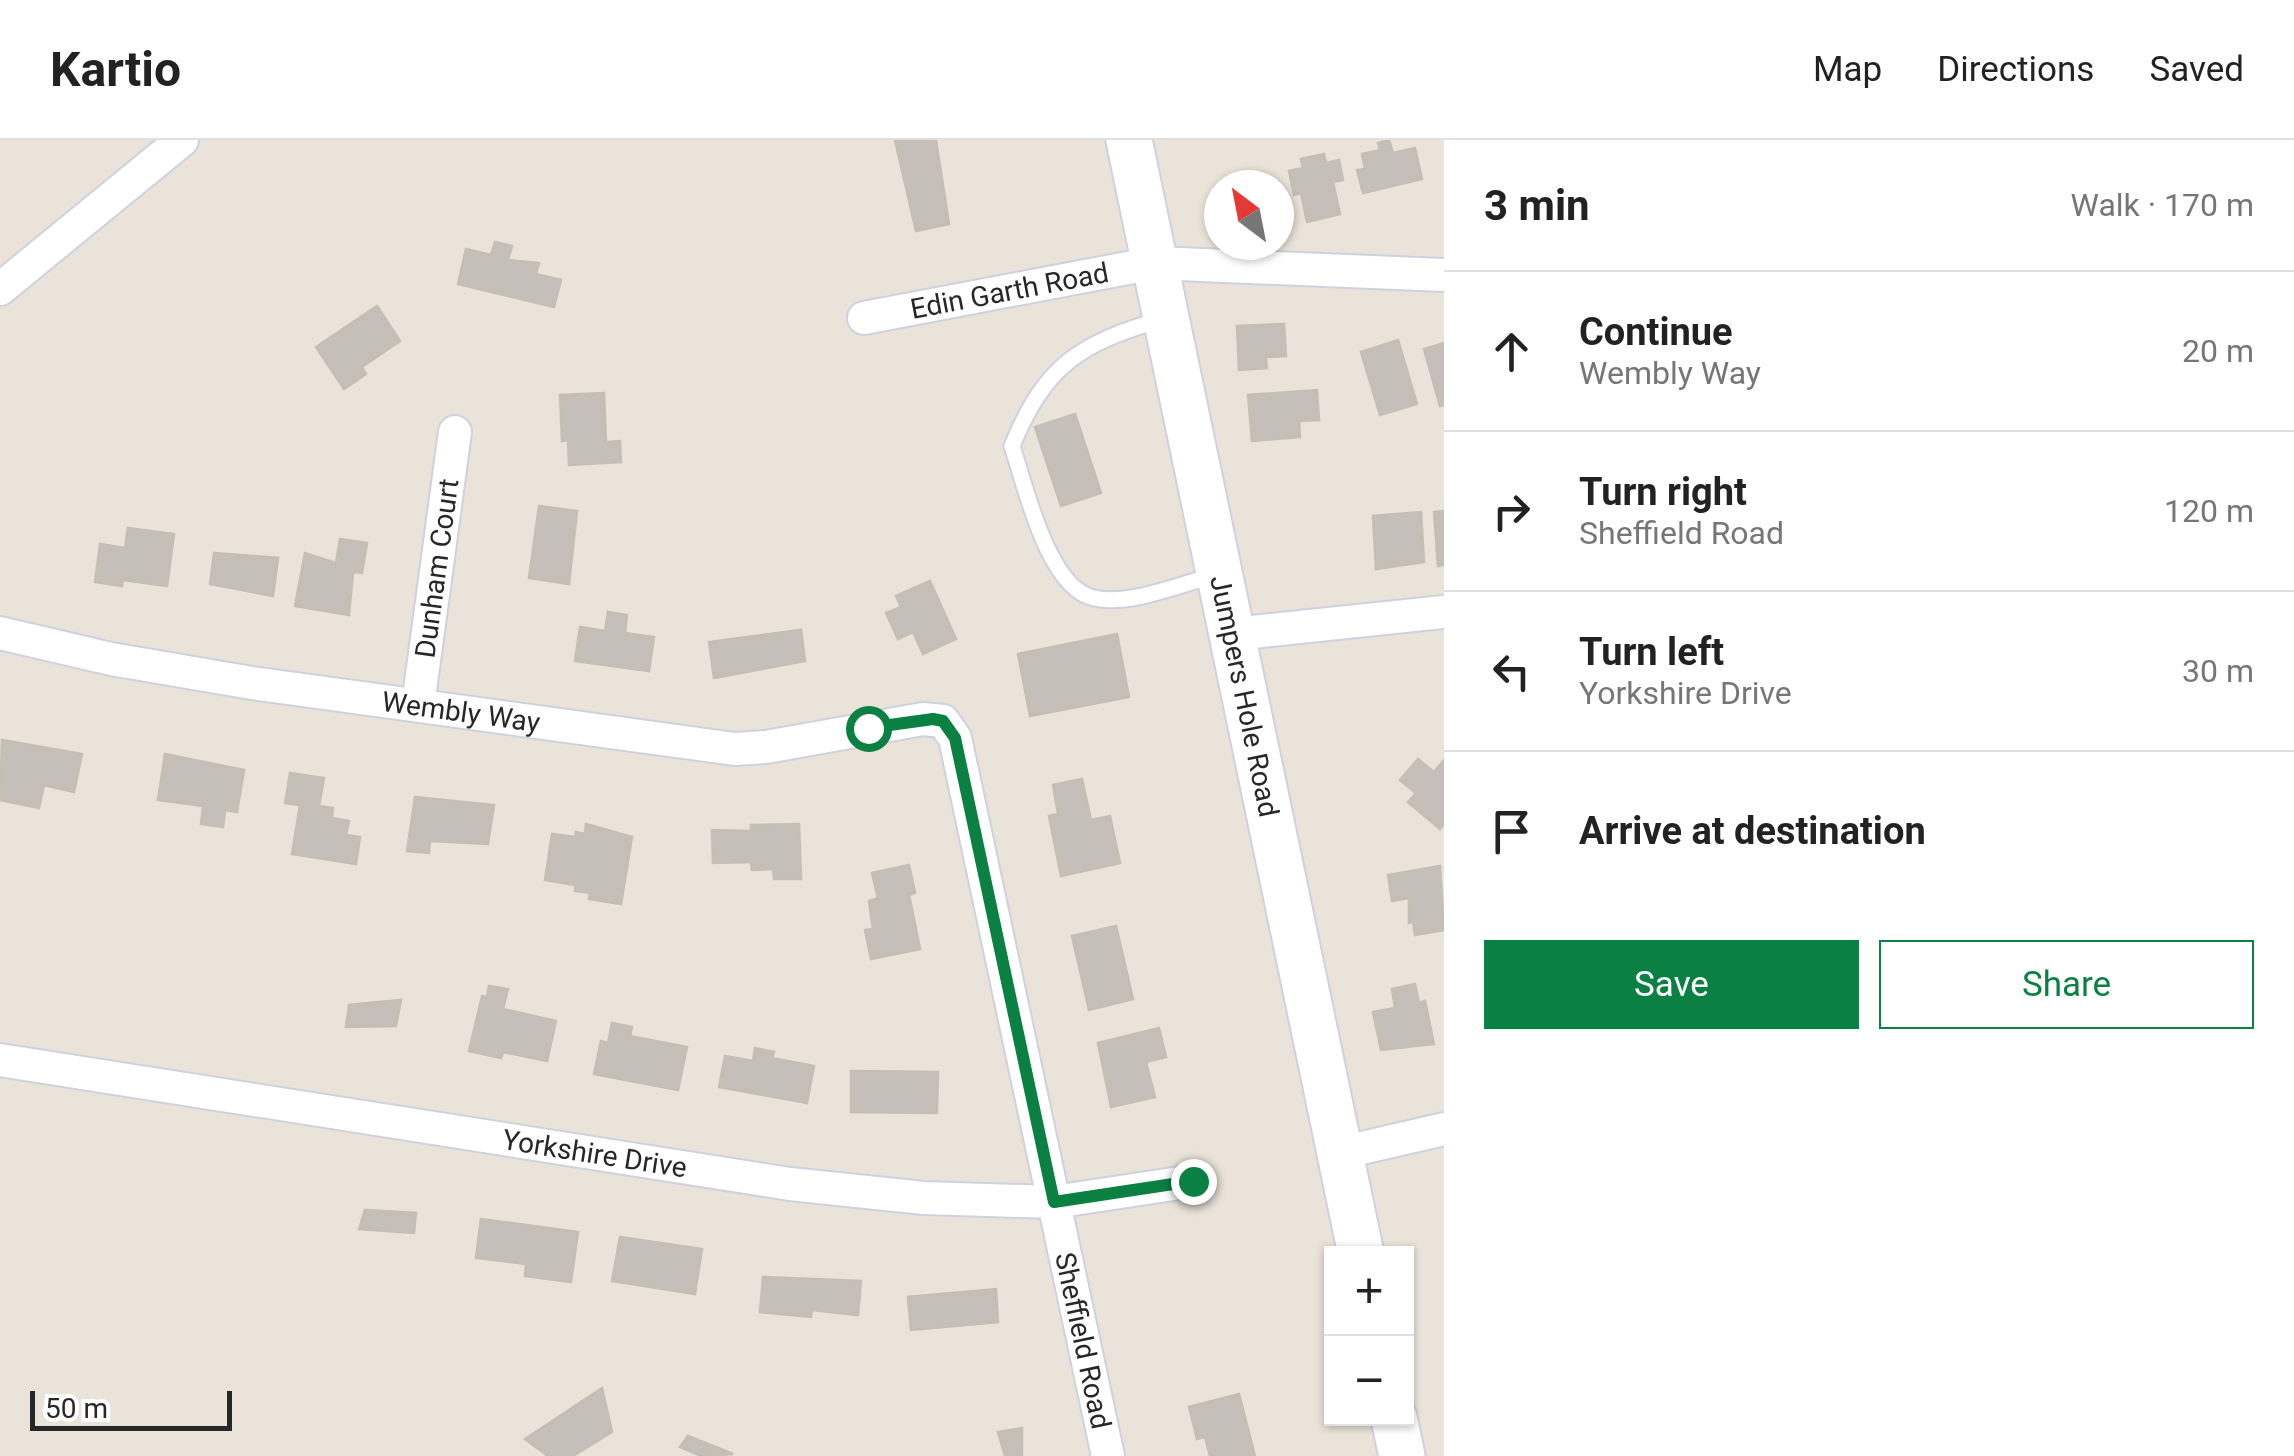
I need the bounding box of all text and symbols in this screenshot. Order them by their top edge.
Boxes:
text: Kartio [50,41,181,98]
text: Map [1813,49,1882,90]
text: Directions [1937,49,2094,90]
text: Saved [2149,49,2244,90]
north arrow [1204,170,1294,260]
text: 3 min [1484,181,1590,230]
text: Walk · 170 m [2071,186,2254,224]
street label: Edin Garth Road [908,256,1111,326]
text: Continue [1579,310,1733,354]
icon: ahead [1484,324,1539,379]
text: 20 m [2182,332,2254,370]
text: Wembly Way [1579,354,1761,392]
text: Turn right [1579,470,1747,514]
street label: Dunham Court [409,477,465,660]
icon: right [1484,484,1539,539]
text: 120 m [2164,492,2254,530]
text: Sheffield Road [1579,514,1784,552]
street label: Jumpers Hole Road [1203,572,1286,820]
text: Turn left [1579,630,1724,674]
icon: left [1484,644,1539,699]
text: 30 m [2182,652,2254,690]
text: Yorkshire Drive [1579,674,1792,712]
street label: Wembly Way [380,685,542,739]
route start [846,706,892,752]
icon: arrive [1484,804,1539,859]
text: Arrive at destination [1579,809,1926,853]
button: Save [1484,940,1859,1029]
button: Share [1879,940,2254,1029]
street label: Yorkshire Drive [500,1123,689,1185]
route end [1171,1159,1217,1205]
map controls [1324,1246,1414,1426]
button: + [1324,1246,1414,1336]
street label: Sheffield Road [1048,1249,1118,1432]
button: − [1324,1336,1414,1426]
scale bar [30,1386,232,1430]
text: 50 m [45,1392,108,1425]

